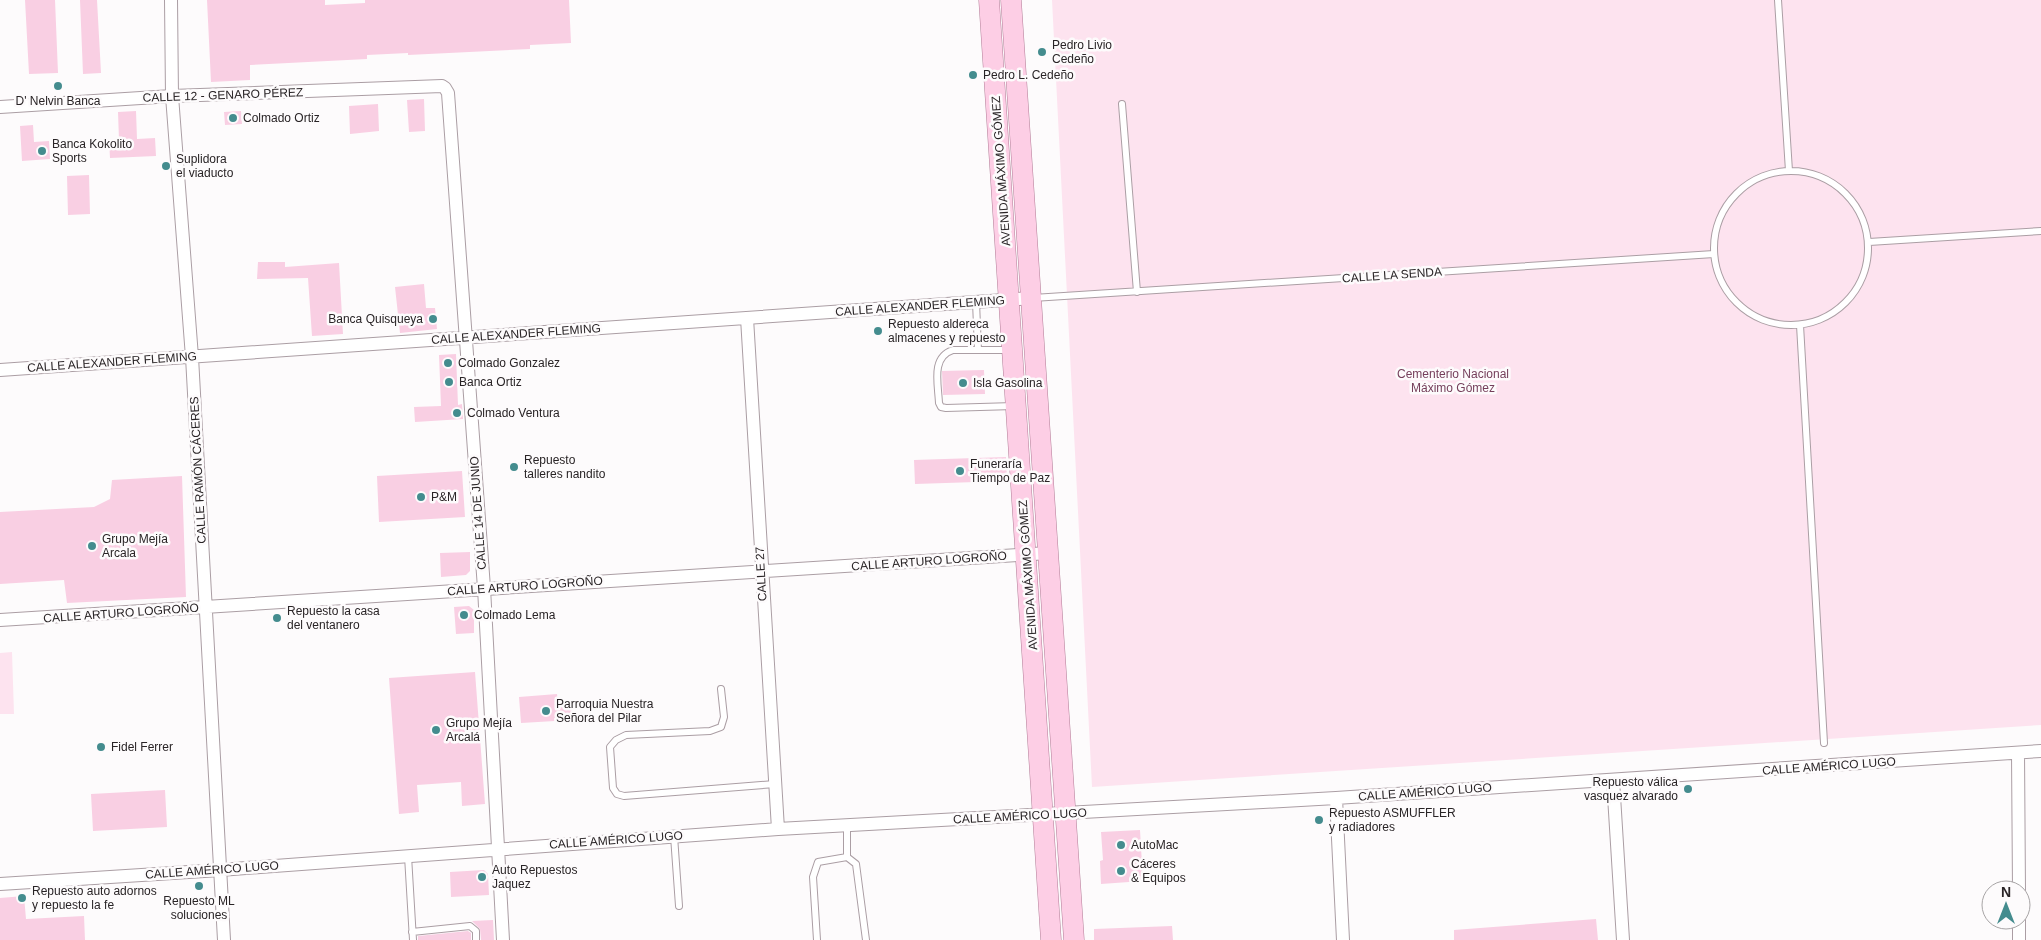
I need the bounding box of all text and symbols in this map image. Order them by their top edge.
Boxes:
place label: Pedro Livio Cedeño [1052,38,1112,66]
marker: Pedro Livio Cedeño [1036,46,1048,58]
place label: Pedro L. Cedeño [983,68,1074,82]
marker: Pedro L. Cedeño [967,69,979,81]
marker: D' Nelvin Banca [52,80,64,92]
street label: CALLE 12 - GENARO PÉREZ [142,84,304,105]
place label: D' Nelvin Banca [16,94,101,108]
street label: AVENIDA MÁXIMO GÓMEZ [988,95,1013,247]
place label: Colmado Ortiz [243,111,320,125]
marker: Colmado Ortiz [227,112,239,124]
place label: Banca Kokolito Sports [52,137,132,165]
marker: Banca Kokolito Sports [36,145,48,157]
place label: Suplidora el viaducto [176,152,234,180]
marker: Suplidora el viaducto [160,160,172,172]
street label: CALLE LA SENDA [1342,265,1442,285]
street label: CALLE ALEXANDER FLEMING [835,293,1005,319]
place label: Banca Quisqueya [328,312,423,326]
marker: Banca Quisqueya [427,313,439,325]
place label: Repuesto aldereca almacenes y repuesto [888,317,1006,345]
street label: CALLE ALEXANDER FLEMING [431,321,601,347]
marker: Repuesto aldereca almacenes y repuesto [872,325,884,337]
street label: CALLE ALEXANDER FLEMING [27,349,197,375]
place label: Colmado Gonzalez [458,356,560,370]
marker: Colmado Gonzalez [442,357,454,369]
park label: Cementerio Nacional Máximo Gómez [1397,367,1509,395]
place label: Banca Ortiz [459,375,522,389]
marker: Banca Ortiz [443,376,455,388]
place label: Isla Gasolina [973,376,1043,390]
marker: Isla Gasolina [957,377,969,389]
street label: CALLE RAMÓN CÁCERES [186,396,209,544]
place label: Colmado Ventura [467,406,560,420]
marker: Colmado Ventura [451,407,463,419]
place label: Repuesto talleres nandito [524,453,606,481]
street label: CALLE 14 DE JUNIO [467,456,489,570]
place label: Funeraría Tiempo de Paz [970,457,1050,485]
marker: Repuesto talleres nandito [508,461,520,473]
marker: Funeraría Tiempo de Paz [954,465,966,477]
place label: P&M [431,490,457,504]
marker: P&M [415,491,427,503]
street label: AVENIDA MÁXIMO GÓMEZ [1015,499,1040,651]
place label: Grupo Mejía Arcala [102,532,168,560]
marker: Grupo Mejía Arcala [86,540,98,552]
street label: CALLE 27 [753,546,769,602]
street label: CALLE ARTURO LOGROÑO [851,549,1007,573]
street label: CALLE ARTURO LOGROÑO [447,574,603,598]
street label: CALLE ARTURO LOGROÑO [43,601,199,625]
place label: Repuesto la casa del ventanero [287,604,380,632]
place label: Colmado Lema [474,608,556,622]
marker: Colmado Lema [458,609,470,621]
marker: Repuesto la casa del ventanero [271,612,283,624]
place label: Parroquia Nuestra Señora del Pilar [556,697,654,725]
marker: Parroquia Nuestra Señora del Pilar [540,705,552,717]
place label: Grupo Mejía Arcalá [446,716,512,744]
marker: Grupo Mejía Arcalá [430,724,442,736]
place label: Fidel Ferrer [111,740,173,754]
marker: Fidel Ferrer [95,741,107,753]
street label: CALLE AMÉRICO LUGO [1762,753,1896,778]
place label: Repuesto válica vasquez alvarado [1584,775,1678,803]
street label: CALLE AMÉRICO LUGO [1358,779,1492,804]
marker: Repuesto válica vasquez alvarado [1682,783,1694,795]
street label: CALLE AMÉRICO LUGO [953,805,1087,826]
place label: Repuesto ASMUFFLER y radiadores [1329,806,1456,834]
marker: Repuesto ASMUFFLER y radiadores [1313,814,1325,826]
street label: CALLE AMÉRICO LUGO [549,827,683,852]
place label: AutoMac [1131,838,1178,852]
marker: AutoMac [1115,839,1127,851]
street label: CALLE AMÉRICO LUGO [145,857,279,882]
place label: Cáceres & Equipos [1131,857,1186,885]
place label: Auto Repuestos Jaquez [492,863,577,891]
marker: Cáceres & Equipos [1115,865,1127,877]
marker: Auto Repuestos Jaquez [476,871,488,883]
marker: Repuesto ML soluciones [193,880,205,892]
north arrow [1981,880,2031,930]
place label: Repuesto auto adornos y repuesto la fe [32,884,157,912]
text: N [2001,884,2011,900]
marker: Repuesto auto adornos y repuesto la fe [16,892,28,904]
place label: Repuesto ML soluciones [163,894,235,922]

